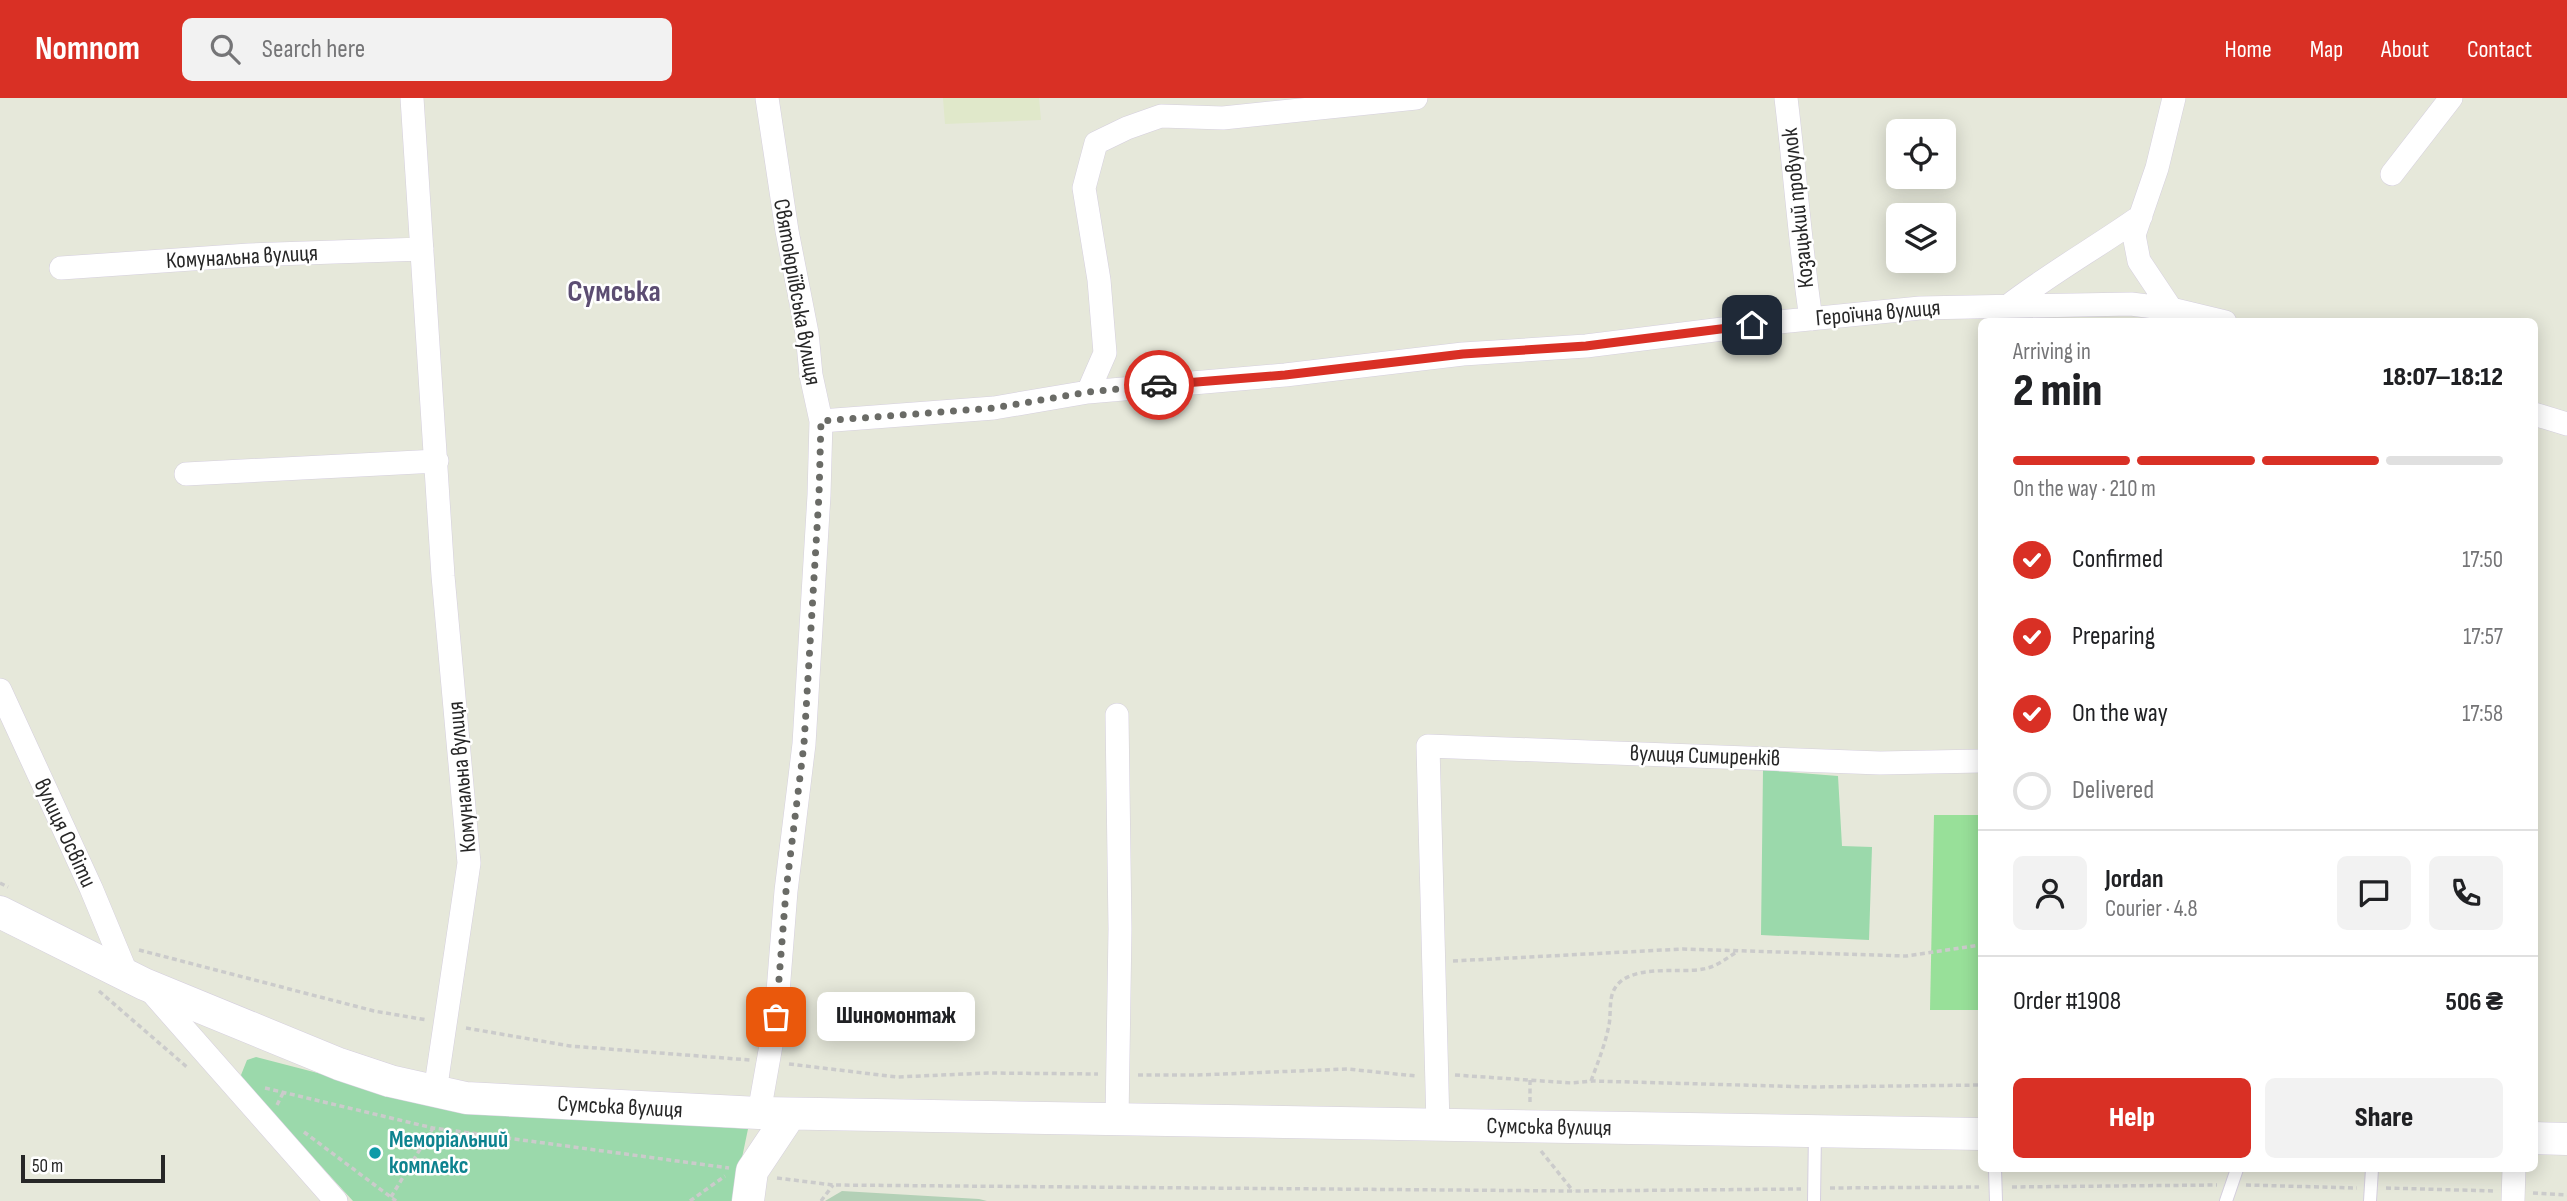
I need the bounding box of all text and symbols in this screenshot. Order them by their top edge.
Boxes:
search box [182,18,672,81]
text: Nomnom [35,29,140,69]
icon: search [206,30,244,68]
text: Search here [262,34,365,65]
text: Home [2224,35,2272,64]
text: Map [2310,35,2343,64]
text: About [2381,35,2429,64]
text: Contact [2467,35,2532,64]
map controls [1886,119,1956,273]
button: locate [1886,119,1956,189]
street label: Козацький провулок [1776,126,1820,289]
street label: Святоюріївська вулиця [767,197,827,387]
button: layers [1886,203,1956,273]
street label: Комунальна вулиця [165,239,319,275]
district label: Сумська [567,274,661,310]
street label: Героїчна вулиця [1814,294,1942,332]
pin [1722,295,1782,355]
icon: home [1733,306,1771,344]
text: Arriving in [2013,338,2091,366]
courier [1124,350,1194,420]
text: 18:07–18:12 [2383,362,2503,393]
text: 2 min [2013,364,2102,419]
icon: car [1140,366,1178,404]
text: On the way · 210 m [2013,475,2156,503]
icon: check [2013,541,2051,579]
text: Confirmed [2072,544,2163,575]
text: 17:50 [2462,546,2503,574]
icon: check [2013,618,2051,656]
text: Preparing [2072,621,2155,652]
text: 17:57 [2463,623,2503,651]
icon: check [2013,695,2051,733]
text: On the way [2072,698,2168,729]
street label: Комунальна вулиця [441,700,483,854]
text: 17:58 [2462,700,2503,728]
street label: вулиця Симиренків [1629,739,1781,773]
street label: вулиця Освіти [28,774,102,892]
text: Delivered [2072,775,2154,806]
button: person [2013,856,2087,930]
button: chat [2337,856,2411,930]
button: phone [2429,856,2503,930]
text: Jordan [2105,864,2163,895]
text: Courier · 4.8 [2105,895,2198,923]
text: Order #1908 [2013,986,2121,1017]
pin [746,987,806,1047]
text: 506 ₴ [2446,987,2503,1018]
callout: Шиномонтаж [818,992,976,1042]
icon: bag [757,998,795,1036]
text: Шиномонтаж [836,1002,956,1030]
button: Help [2013,1078,2251,1158]
button: Share [2265,1078,2503,1158]
street label: Сумська вулиця [557,1090,683,1124]
street label: Сумська вулиця [1486,1112,1612,1142]
place label: Меморіальний комплекс [389,1126,508,1180]
marker: Меморіальний комплекс [367,1145,383,1161]
scale bar [21,1152,164,1184]
text: 50 m [32,1155,63,1178]

